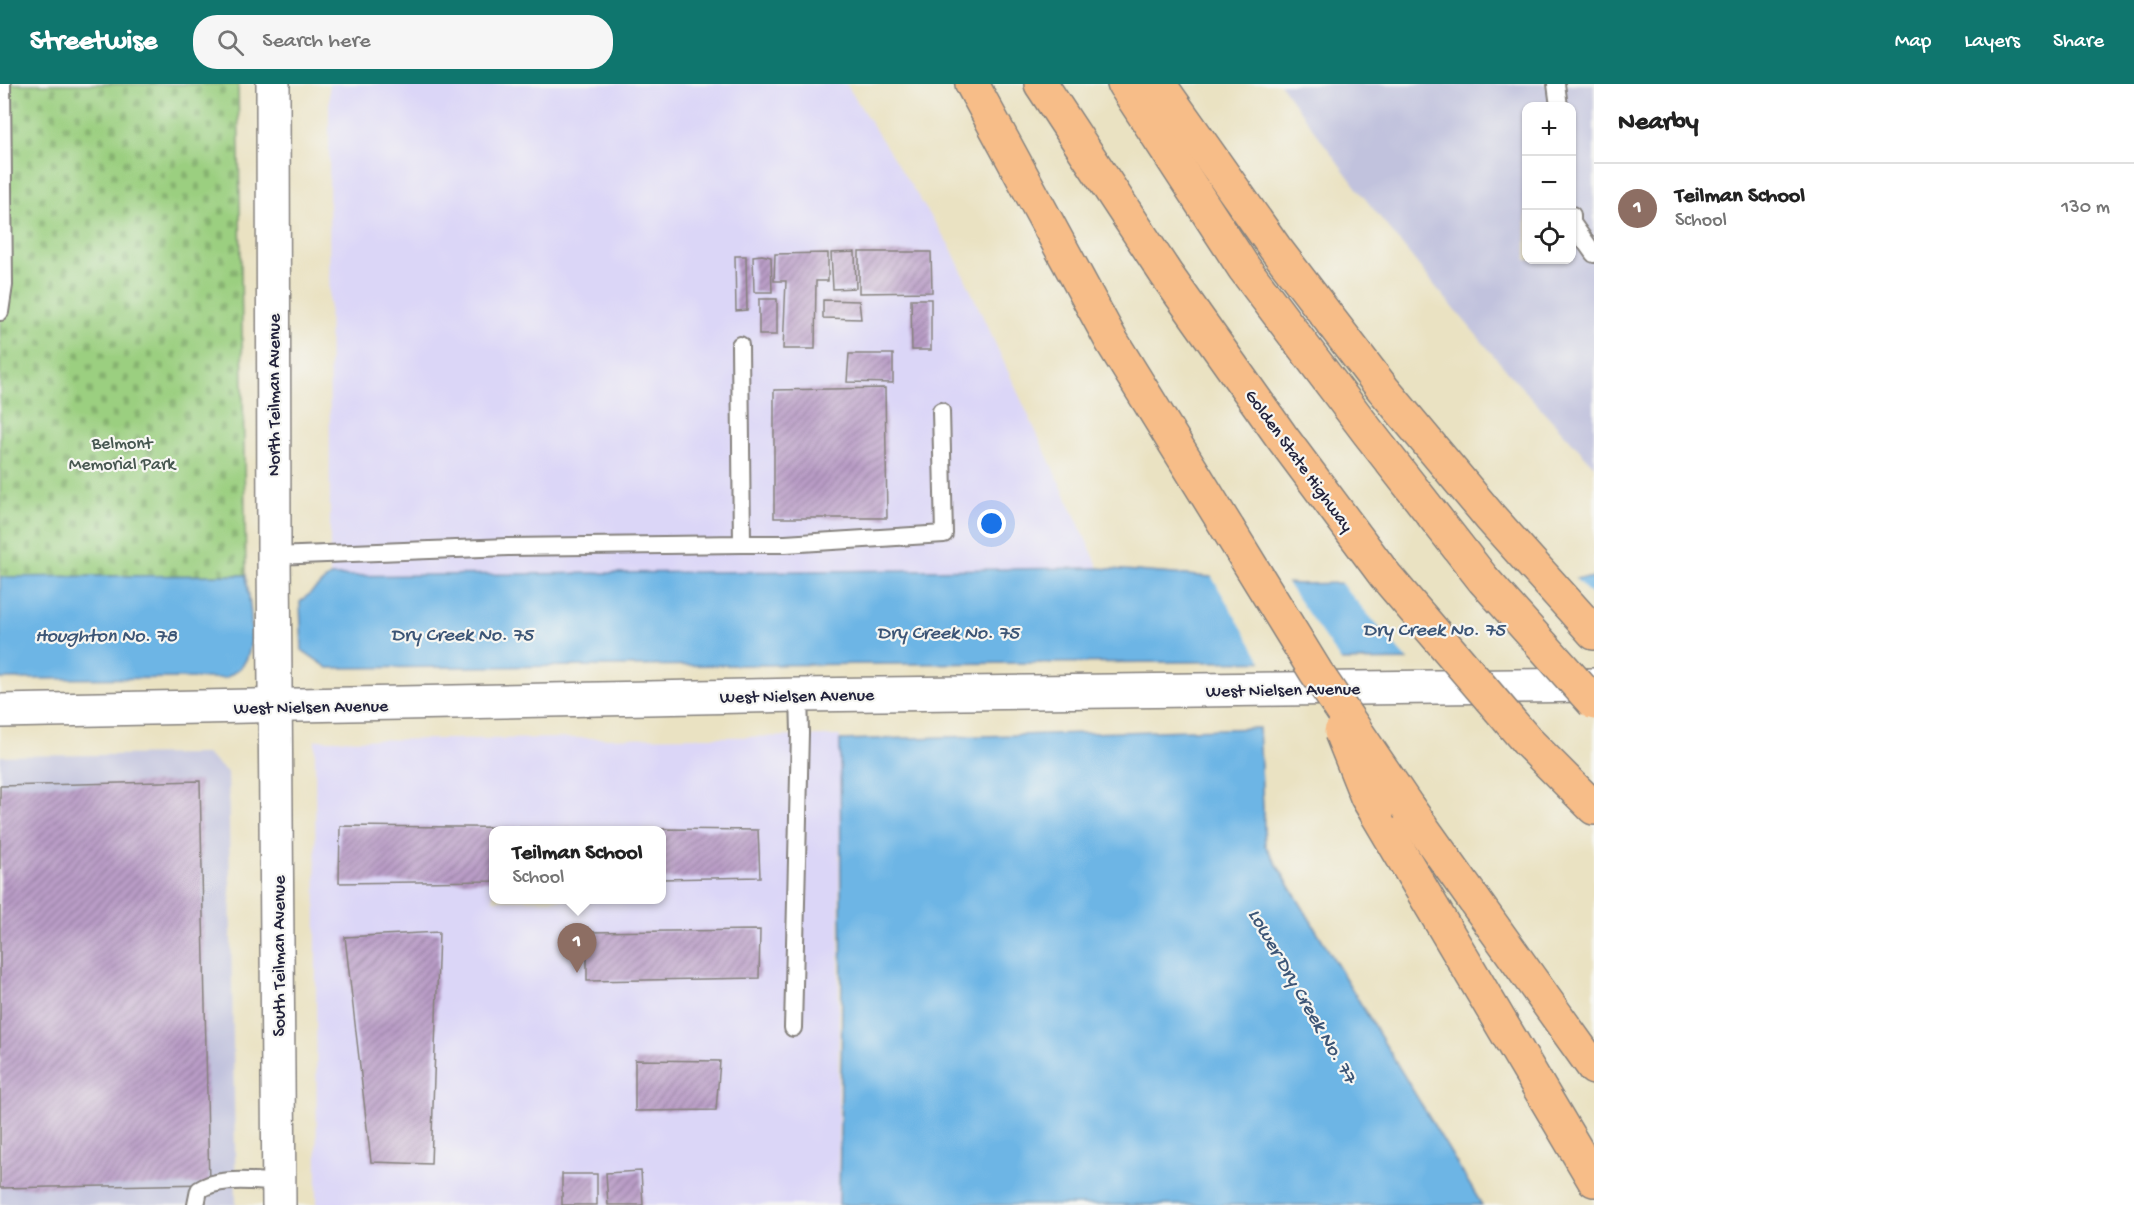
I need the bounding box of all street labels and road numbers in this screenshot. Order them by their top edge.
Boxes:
street label: North Teilman Avenue [265,313,286,476]
street label: Golden State Highway [1239,386,1357,537]
street label: West Nielsen Avenue [1206,680,1361,703]
street label: West Nielsen Avenue [720,686,875,709]
street label: West Nielsen Avenue [234,697,389,720]
street label: South Teilman Avenue [270,875,291,1037]

